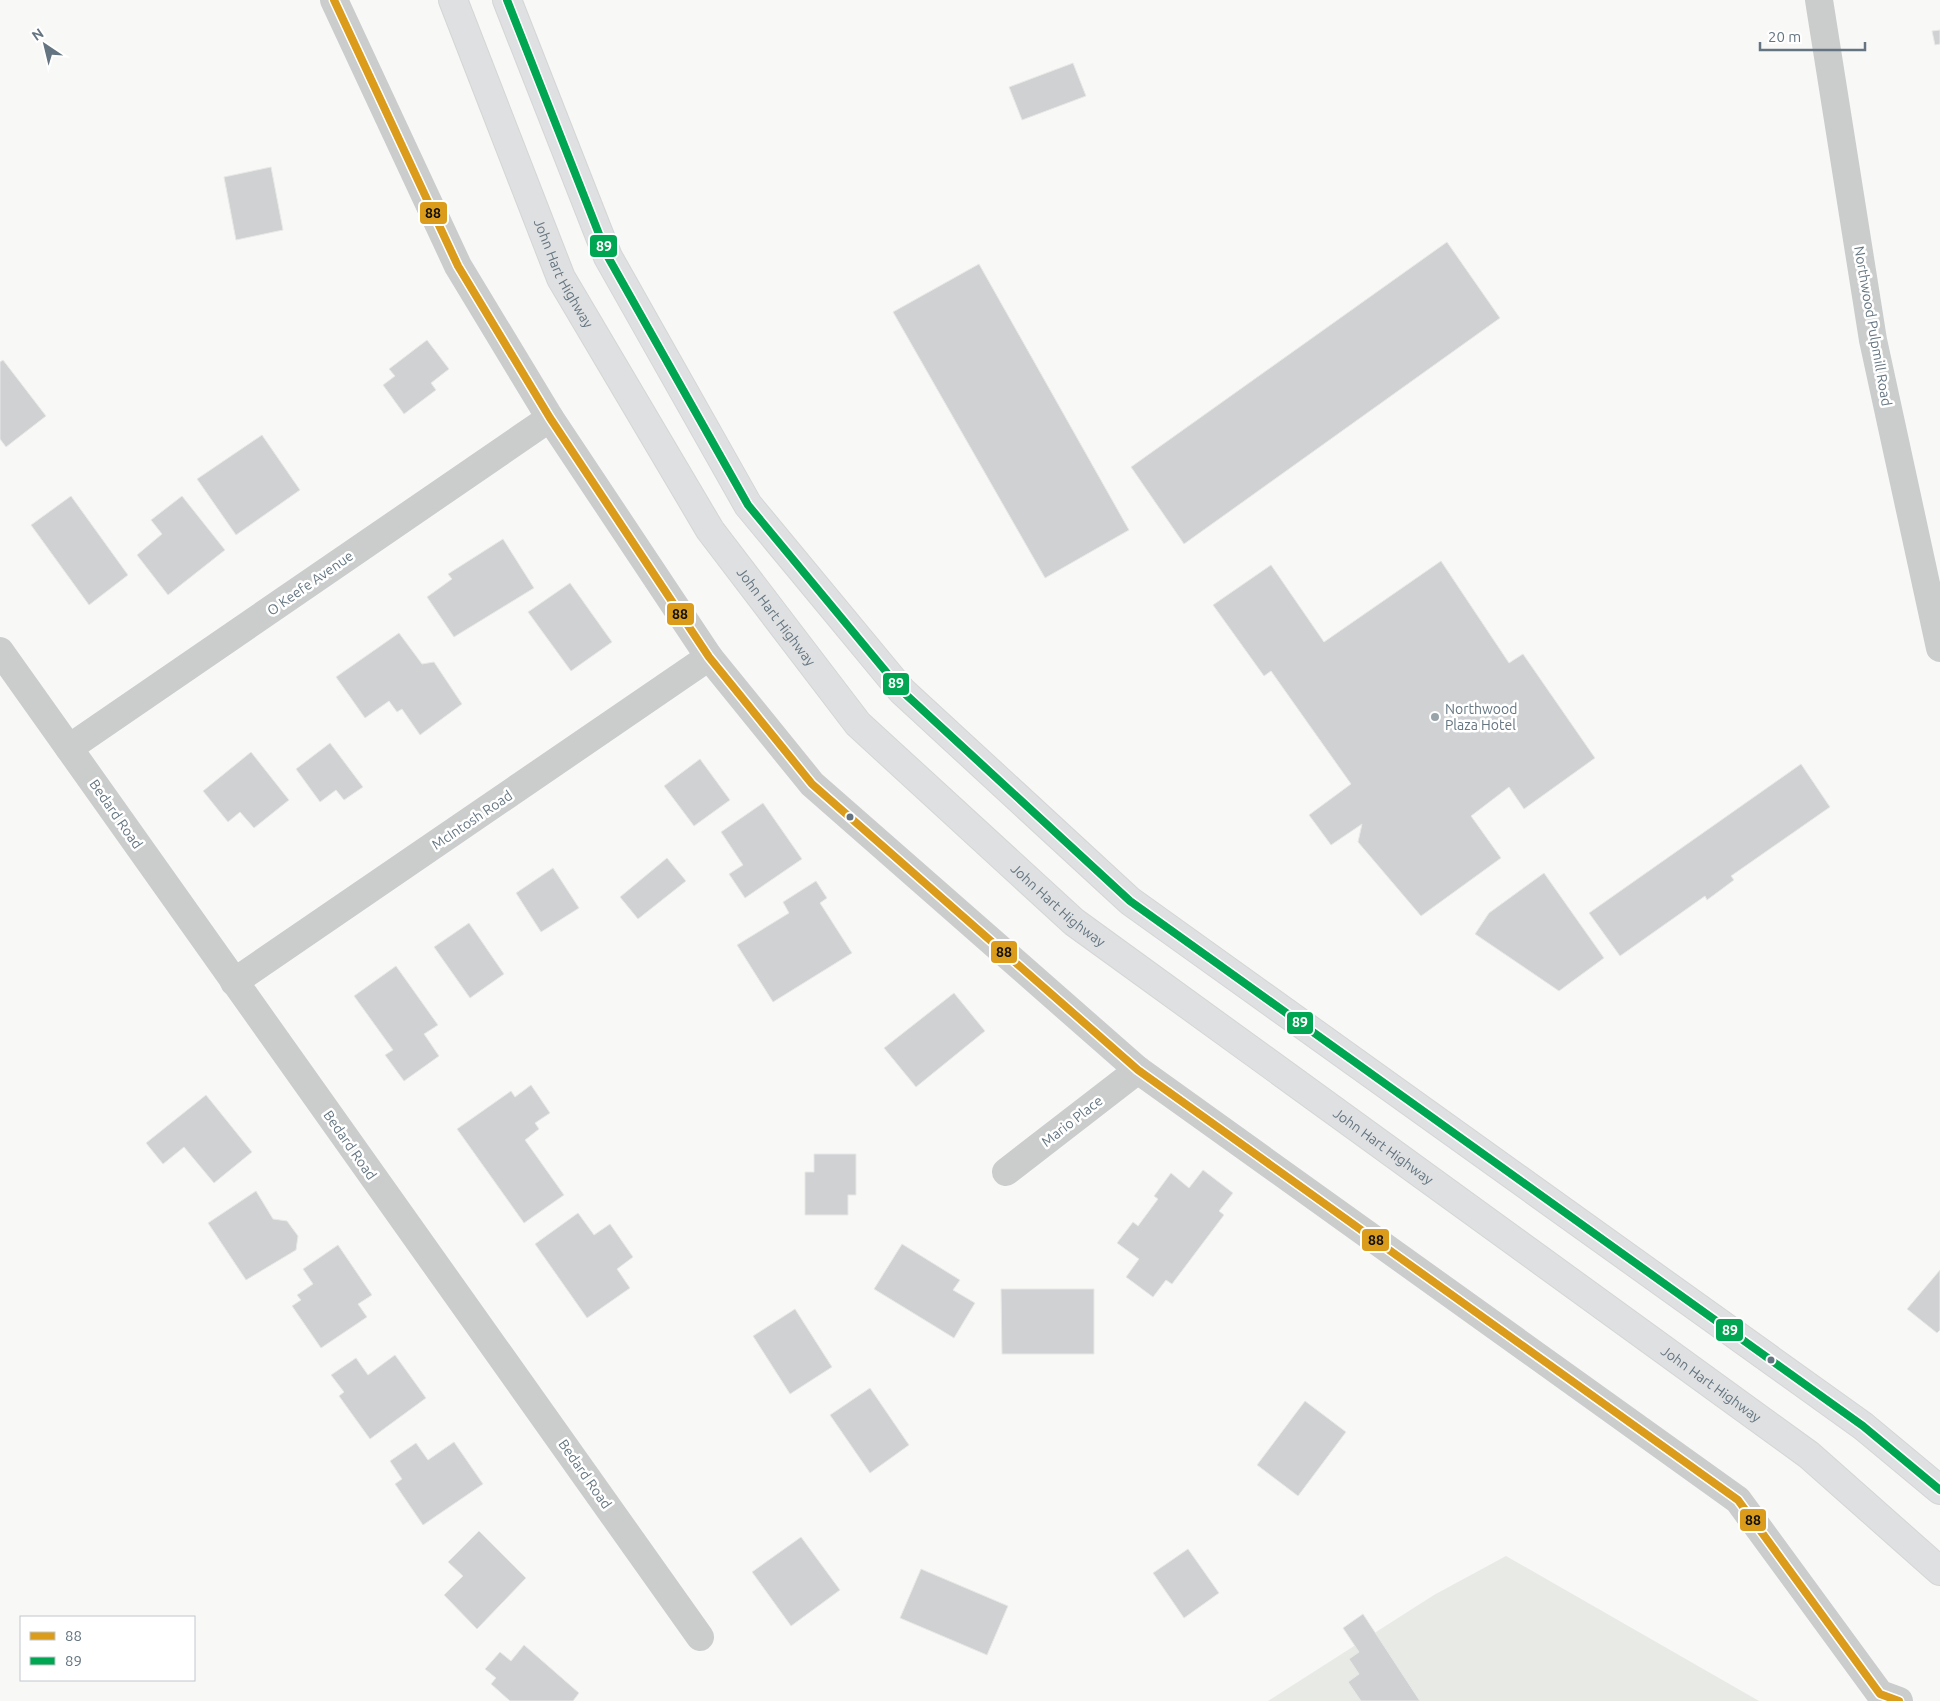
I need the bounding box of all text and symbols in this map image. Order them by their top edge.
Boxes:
north arrow [20,20,70,70]
scale bar [1760,20,1865,52]
text: N [29,25,46,44]
text: 20 m [1768,28,1801,45]
line badge: 88 [419,201,448,225]
text: 88 [425,205,441,221]
street label: John Hart Highway [531,216,597,331]
line badge: 89 [589,234,618,258]
text: 89 [596,238,612,254]
street label: Northwood Pulpmill Road [1851,245,1895,407]
street label: O Keefe Avenue [264,547,356,619]
street label: John Hart Highway [734,564,819,669]
line badge: 88 [666,602,695,626]
text: 88 [672,606,688,622]
line badge: 89 [882,672,910,696]
text: 89 [888,675,904,691]
place label: Northwood Plaza Hotel [1445,701,1517,733]
marker: Northwood Plaza Hotel [1429,711,1441,723]
street label: Bedard Road [86,776,146,852]
street label: McIntosh Road [429,787,515,853]
unlabelled marker [845,812,855,822]
street label: John Hart Highway [1008,860,1109,950]
line badge: 88 [990,940,1018,964]
text: 88 [996,944,1012,960]
line badge: 89 [1286,1011,1314,1035]
text: 89 [1292,1014,1308,1030]
street label: Mario Place [1038,1092,1106,1150]
street label: John Hart Highway [1330,1105,1436,1188]
street label: Bedard Road [320,1107,380,1183]
line badge: 88 [1361,1228,1390,1252]
text: 88 [1368,1232,1384,1248]
line badge: 89 [1715,1318,1744,1342]
text: 89 [1722,1322,1738,1338]
street label: John Hart Highway [1658,1342,1764,1426]
unlabelled marker [1766,1355,1776,1365]
street label: Bedard Road [555,1436,615,1512]
line badge: 88 [1739,1508,1767,1532]
text: 88 [1745,1512,1761,1528]
legend [20,1616,195,1681]
text: 88 [65,1627,82,1644]
text: 89 [65,1652,82,1669]

